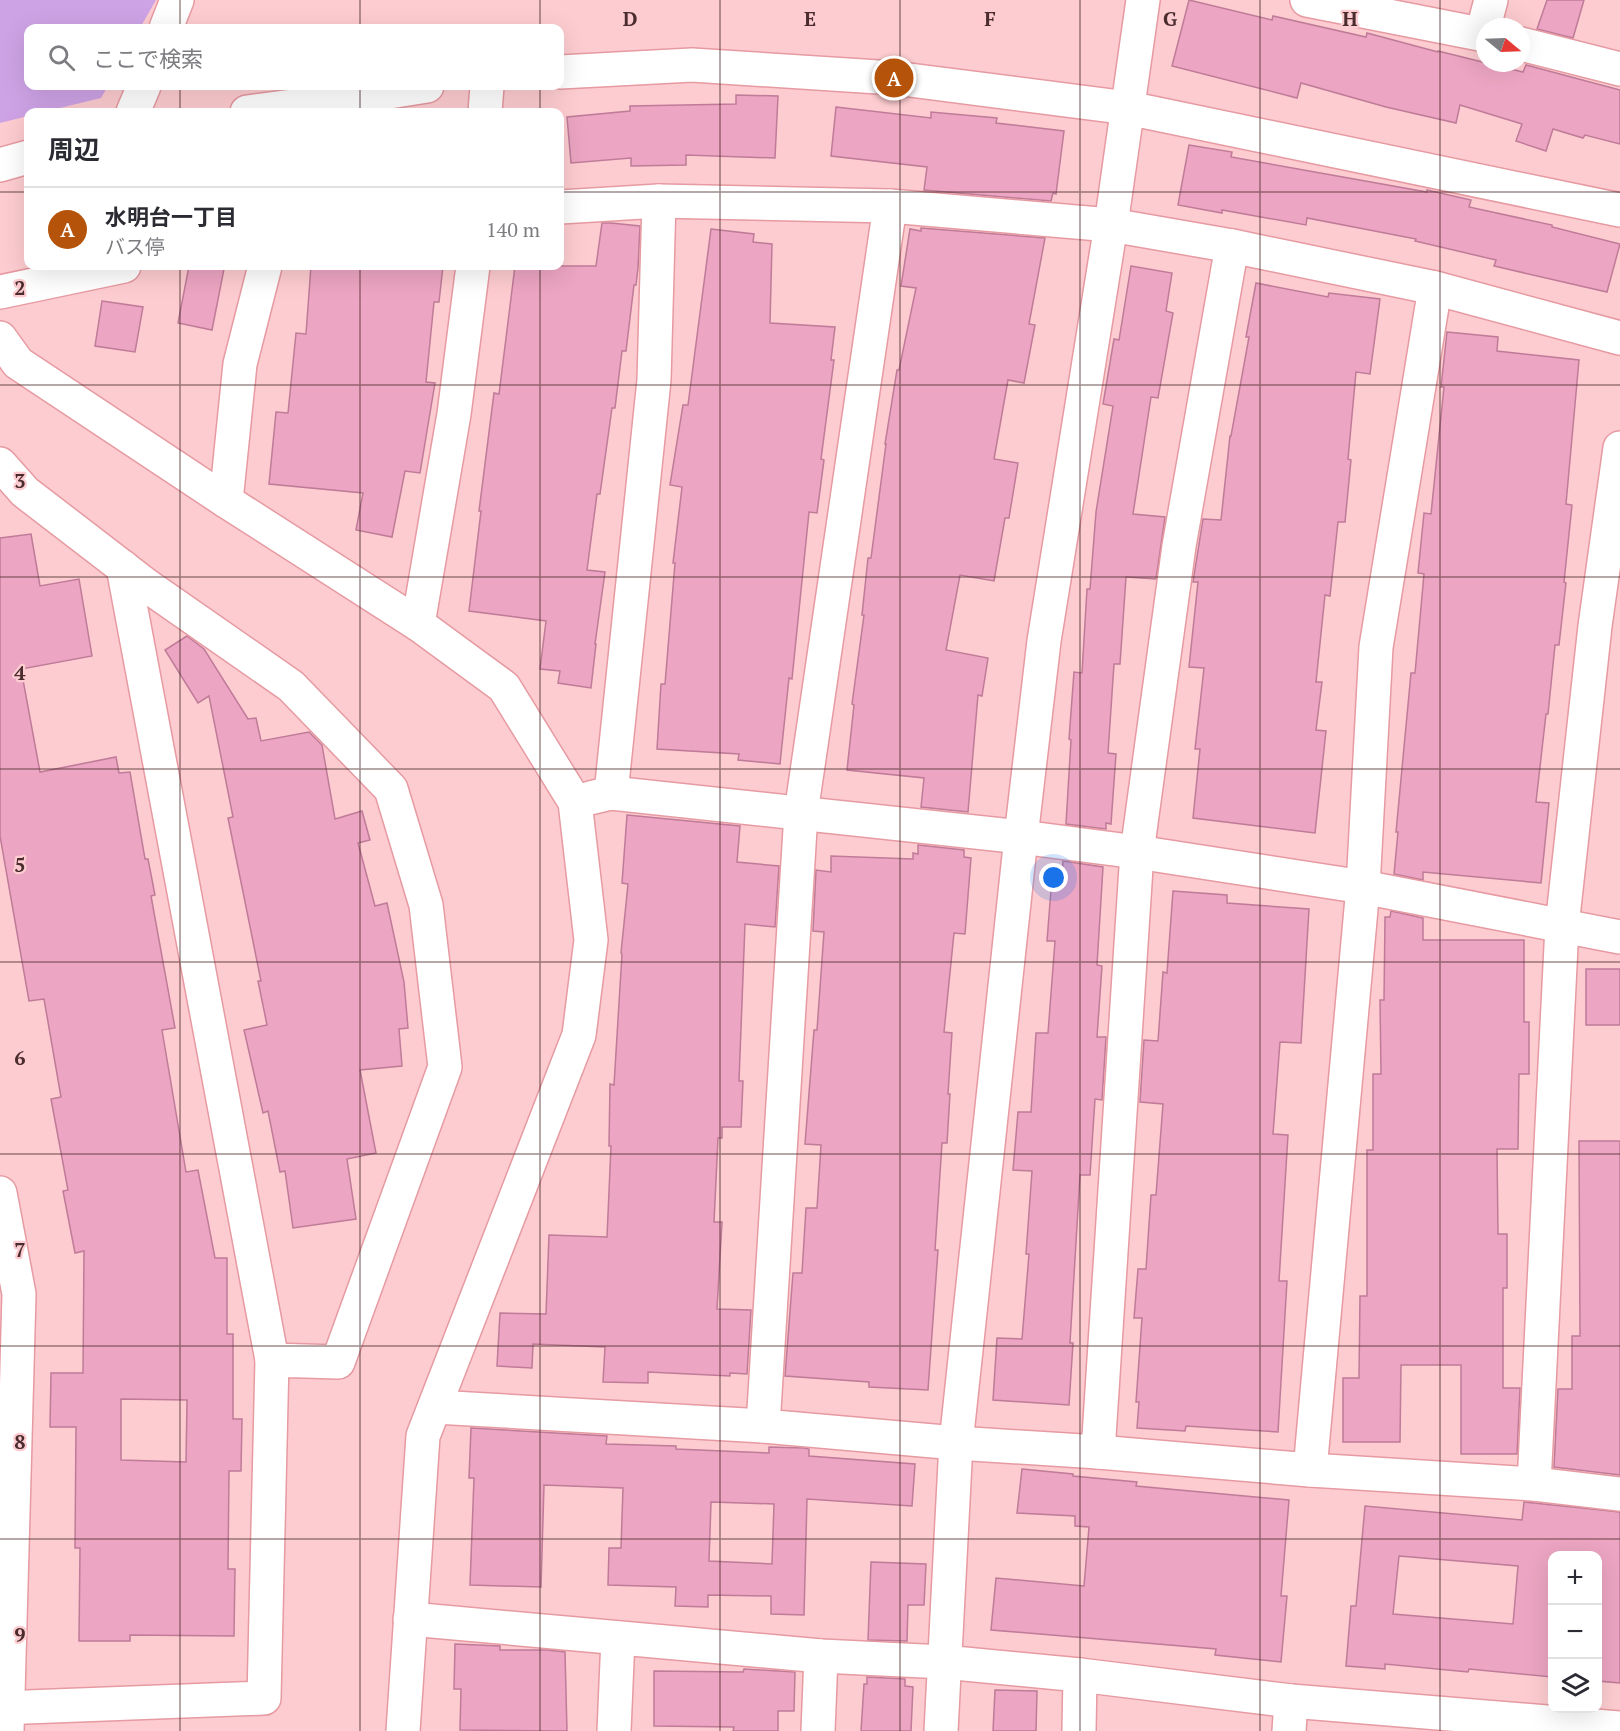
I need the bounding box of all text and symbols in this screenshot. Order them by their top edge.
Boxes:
text: D [623,5,637,32]
text: E [804,5,816,32]
text: F [984,5,996,32]
text: G [1163,5,1177,32]
text: H [1342,5,1358,32]
north arrow [1476,18,1530,72]
search box [24,24,564,90]
icon: search [45,41,78,74]
text: ここで検索 [93,44,203,73]
pin: A [874,56,914,100]
text: 周辺 [48,132,100,166]
text: 水明台一丁目 [105,202,237,231]
text: A [60,216,75,243]
text: 140 m [486,216,540,243]
text: バス停 [105,233,165,260]
text: 2 [14,274,26,301]
text: 3 [14,467,26,494]
text: 4 [14,659,26,686]
text: 5 [14,851,26,878]
your location [1039,863,1068,892]
text: 6 [14,1044,26,1071]
text: 7 [14,1236,26,1263]
text: 8 [14,1428,26,1455]
map controls [1548,1551,1602,1713]
button: + [1548,1551,1602,1605]
button: − [1548,1605,1602,1659]
text: 9 [14,1621,26,1648]
button: layers [1548,1659,1602,1713]

